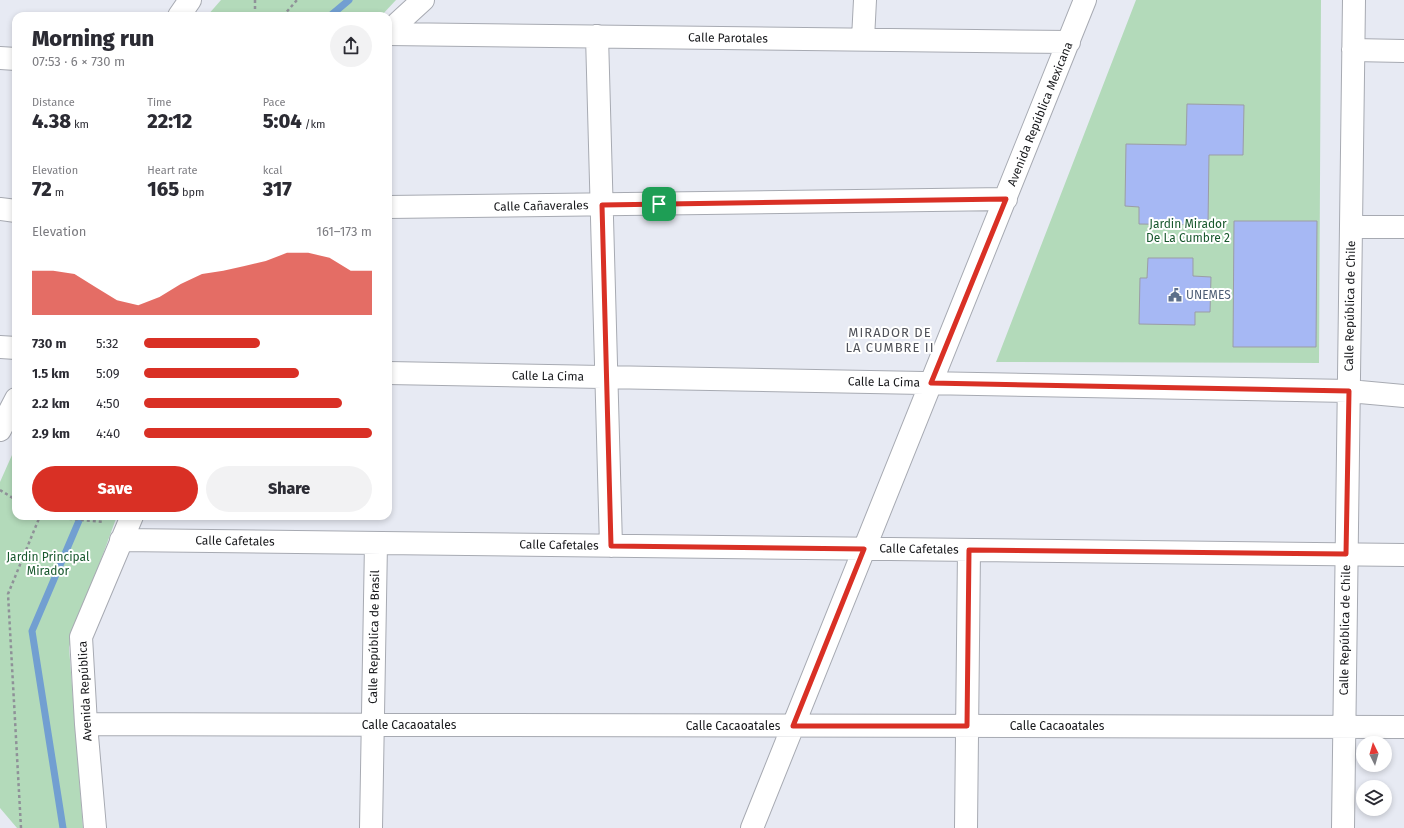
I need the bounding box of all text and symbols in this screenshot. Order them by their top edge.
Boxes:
text: Morning run [32,25,154,52]
button: share [330,25,372,67]
street label: Calle Parotales [688,30,769,46]
street label: Avenida República Mexicana [1005,40,1075,188]
text: 07:53 · 6 × 730 m [32,54,125,69]
text: Distance [32,96,75,109]
text: Time [147,96,172,109]
text: Pace [263,96,285,109]
text: 4.38 [32,109,71,133]
text: 22:12 [147,109,192,133]
text: 5:04 [263,109,302,133]
text: km [71,118,89,131]
text: /km [302,118,325,131]
text: Elevation [32,164,78,177]
text: Heart rate [147,164,197,177]
text: kcal [263,164,282,177]
text: 72 [32,177,52,201]
text: 165 [147,177,179,201]
text: 317 [263,177,292,201]
text: m [52,186,64,199]
text: bpm [179,186,205,199]
pin [642,187,676,221]
icon: arrive [648,193,670,215]
street label: Calle Cañaverales [493,198,589,214]
park label: Jardin Mirador De La Cumbre 2 [1146,217,1230,245]
text: Elevation [32,224,86,239]
text: 161–173 m [316,224,372,239]
street label: Calle República de Chile [1342,241,1358,371]
public building icon: UNEMES [1167,287,1183,303]
place label: UNEMES [1186,288,1231,302]
district label: MIRADOR DE LA CUMBRE II [845,325,935,355]
text: 730 m [32,336,66,351]
text: 5:32 [96,336,119,351]
text: 1.5 km [32,366,70,381]
text: 5:09 [96,366,120,381]
street label: Calle La Cima [512,368,584,384]
street label: Calle La Cima [848,374,920,390]
text: 2.2 km [32,396,70,411]
text: 4:50 [96,396,120,411]
text: 2.9 km [32,426,70,441]
text: 4:40 [96,426,120,441]
button: Save [32,466,198,512]
button: Share [206,466,372,512]
street label: Calle Cafetales [195,533,275,549]
street label: Calle Cafetales [519,537,599,553]
street label: Calle Cafetales [879,541,959,557]
park label: Jardin Principal Mirador [6,550,90,578]
street label: Calle República de Chile [1337,565,1353,695]
street label: Calle República de Brasil [366,569,382,704]
street label: Avenida República [75,640,95,742]
street label: Calle Cacaoatales [362,718,457,732]
street label: Calle Cacaoatales [686,719,781,733]
street label: Calle Cacaoatales [1010,719,1105,733]
north arrow [1356,736,1392,772]
map controls [1356,736,1392,816]
button: layers [1356,780,1392,816]

